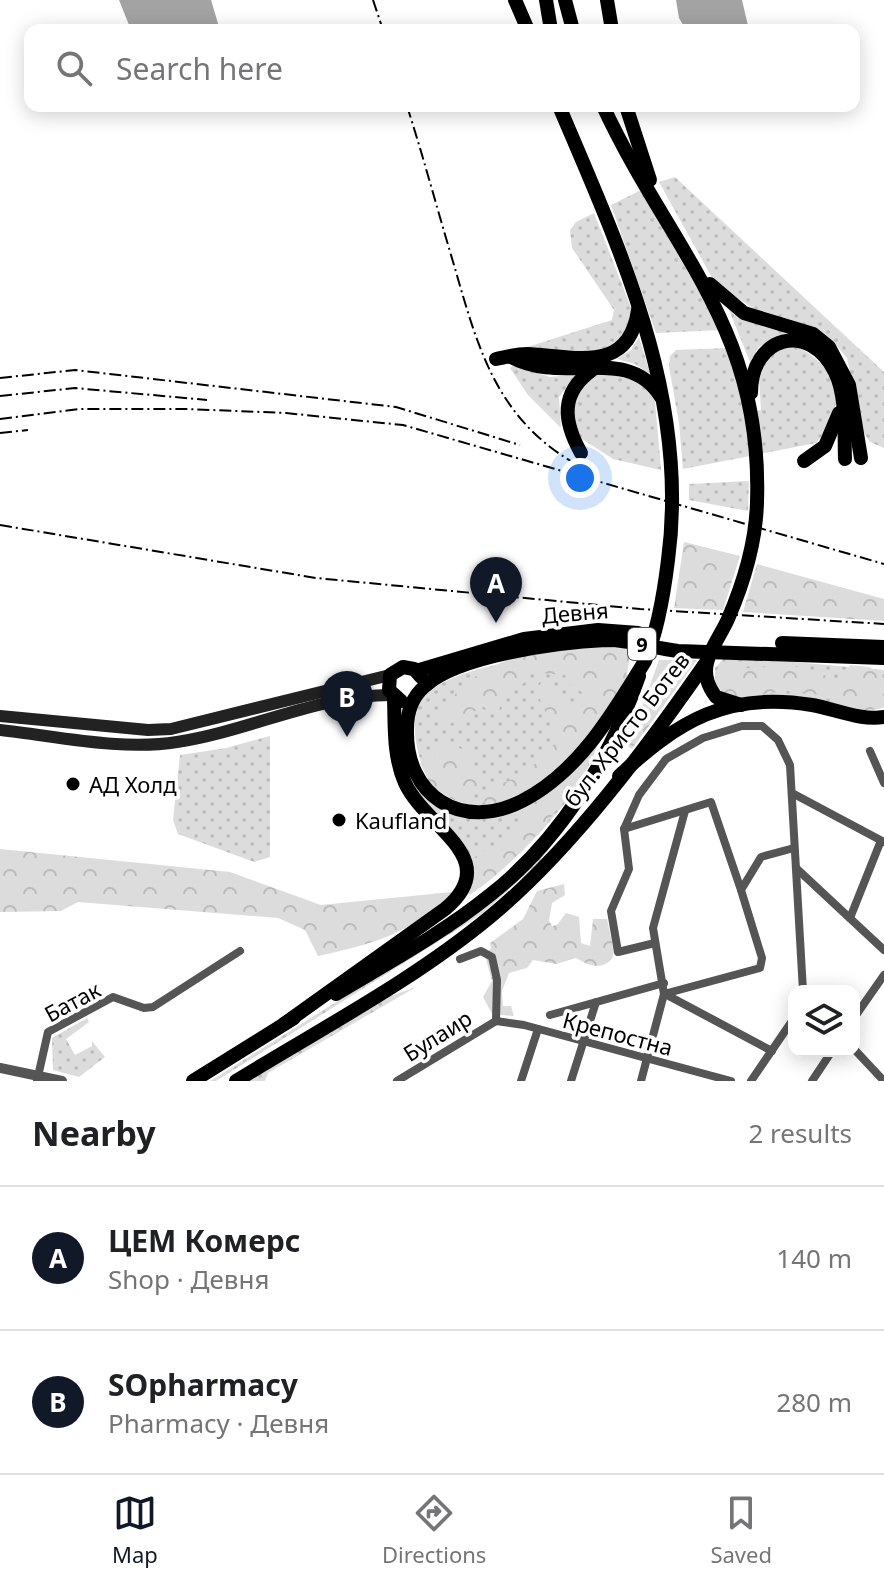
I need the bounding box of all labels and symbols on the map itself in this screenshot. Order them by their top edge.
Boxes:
your location [560,458,600,498]
pin: A [470,557,522,623]
street label: Девня [540,594,610,630]
road number: 9 [628,628,656,660]
street label: бул. Христо Ботев [556,646,696,812]
pin: B [321,671,373,737]
place label: АД Холд [89,769,177,799]
marker: АД Холд [64,775,82,793]
place label: Kaufland [355,805,447,835]
marker: Kaufland [330,811,348,829]
street label: Батак [39,974,106,1028]
street label: Булаир [397,1002,477,1068]
street label: Крепостна [560,1004,676,1062]

